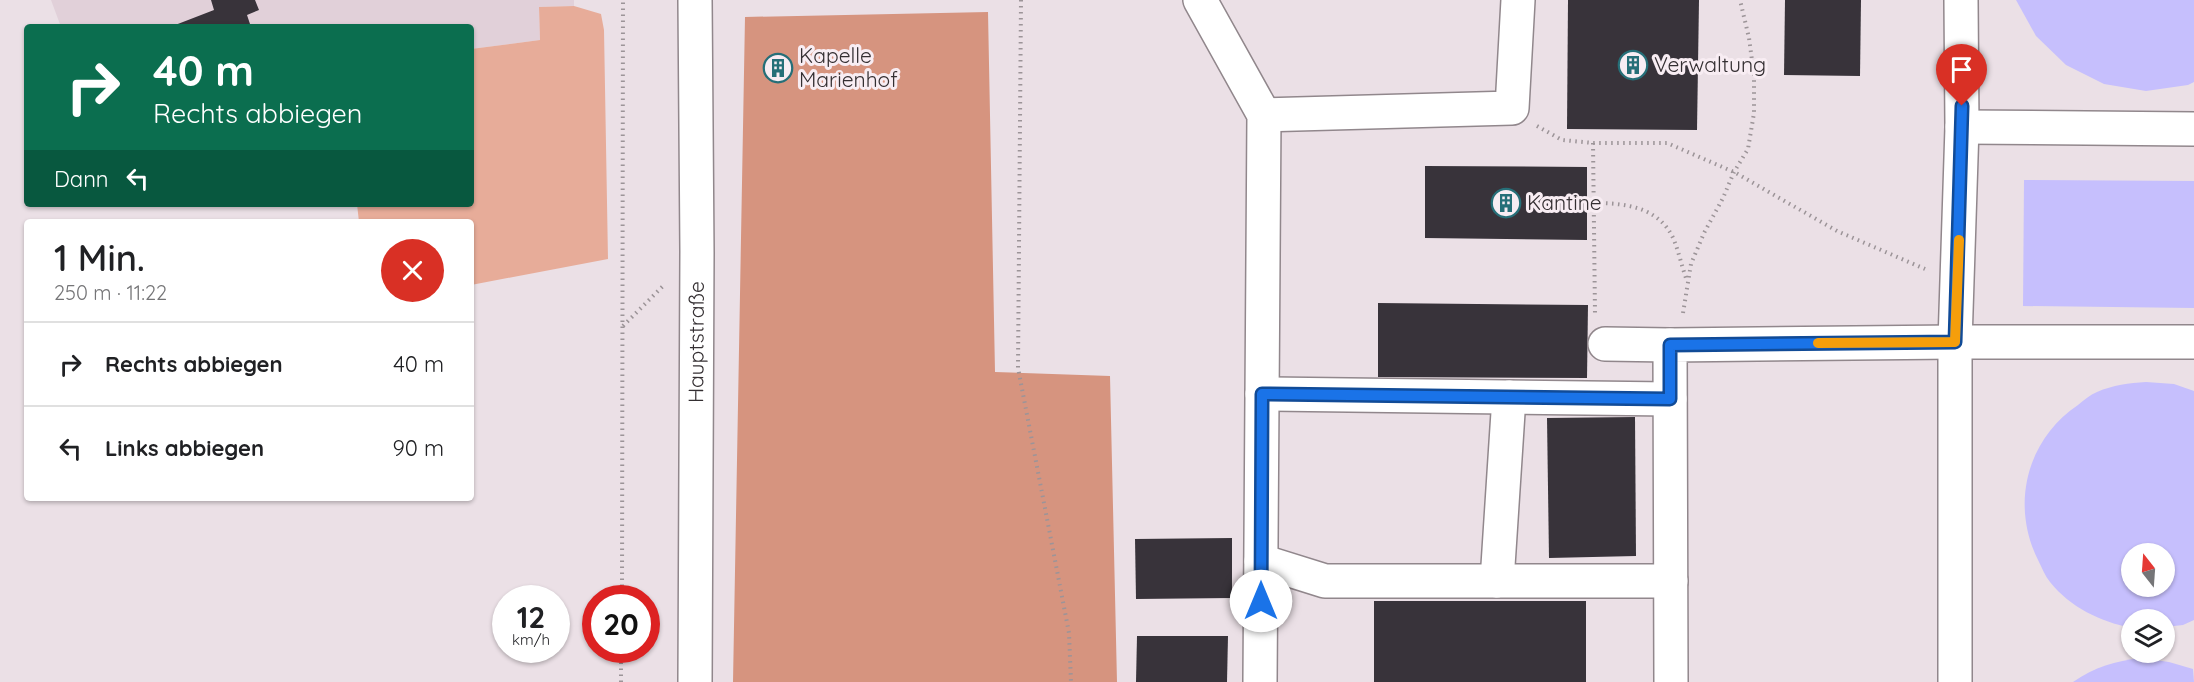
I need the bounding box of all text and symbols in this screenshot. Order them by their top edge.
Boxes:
place label: Kapelle Marienhof [799,42,898,92]
text: 40 m [153,44,254,97]
pin [1936,44,1987,106]
icon: right [54,48,132,126]
building icon: Verwaltung [1617,49,1649,81]
place label: Verwaltung [1654,51,1766,77]
building icon: Kapelle Marienhof [762,52,794,84]
icon: arrive [1945,53,1978,86]
text: Rechts abbiegen [153,96,362,130]
icon: left [121,162,154,195]
text: Dann [54,165,109,193]
building icon: Kantine [1490,187,1522,219]
place label: Kantine [1527,189,1602,215]
text: 1 Min. [54,235,145,280]
button: close [381,239,444,302]
text: 250 m · 11:22 [54,280,167,305]
street label: Hauptstraße [682,281,709,403]
icon: right [54,348,87,381]
text: Rechts abbiegen [105,350,283,378]
text: 40 m [393,350,444,378]
icon: left [54,432,87,465]
text: Links abbiegen [105,434,264,462]
text: 90 m [393,434,444,462]
north arrow [2121,543,2175,597]
map controls [2121,543,2175,663]
position arrow [1229,569,1293,633]
speed limit sign: 20 [582,585,660,663]
text: 12 [517,598,545,636]
button: layers [2121,609,2175,663]
text: km/h [512,630,550,649]

